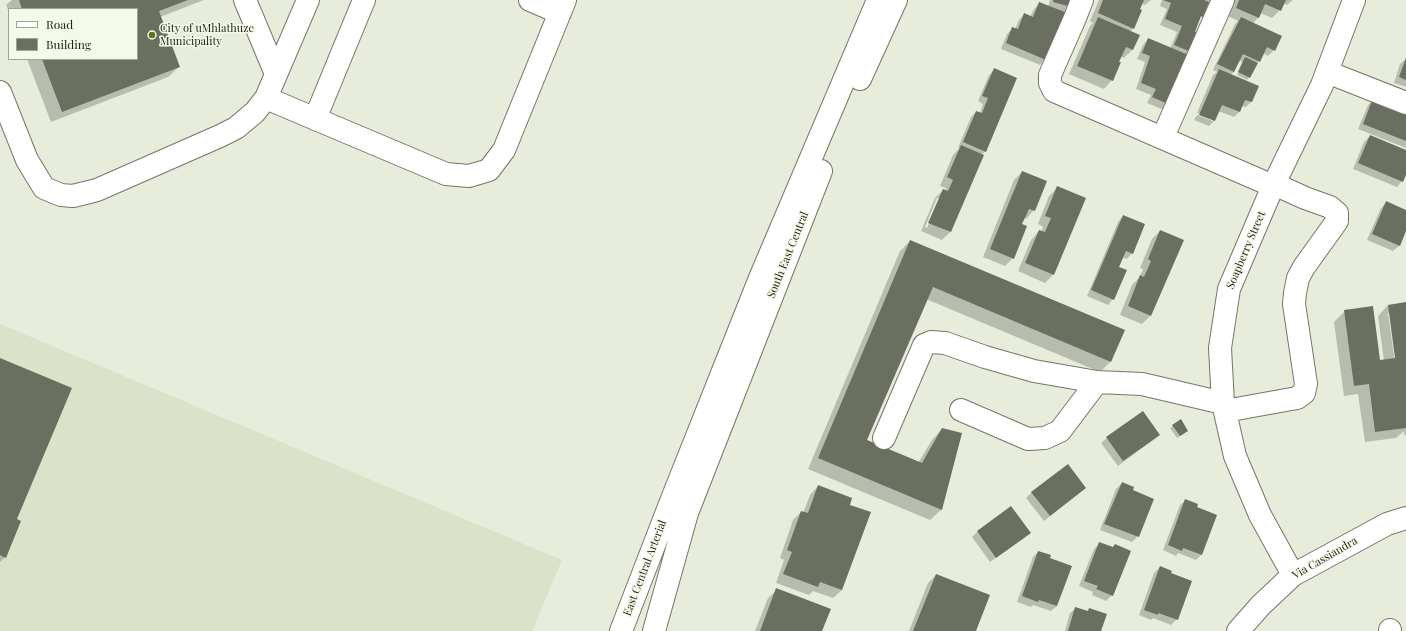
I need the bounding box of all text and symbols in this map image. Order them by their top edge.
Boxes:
legend [8,8,138,60]
text: Road [46,16,73,32]
place label: City of uMhlathuze Municipality [160,22,254,48]
marker: City of uMhlathuze Municipality [147,30,157,40]
text: Building [46,36,91,52]
street label: Soapberry Street [1224,209,1268,291]
street label: South East Central [765,210,811,300]
street label: East Central Arterial [621,518,669,618]
street label: Via Cassiandra [1290,534,1360,582]

